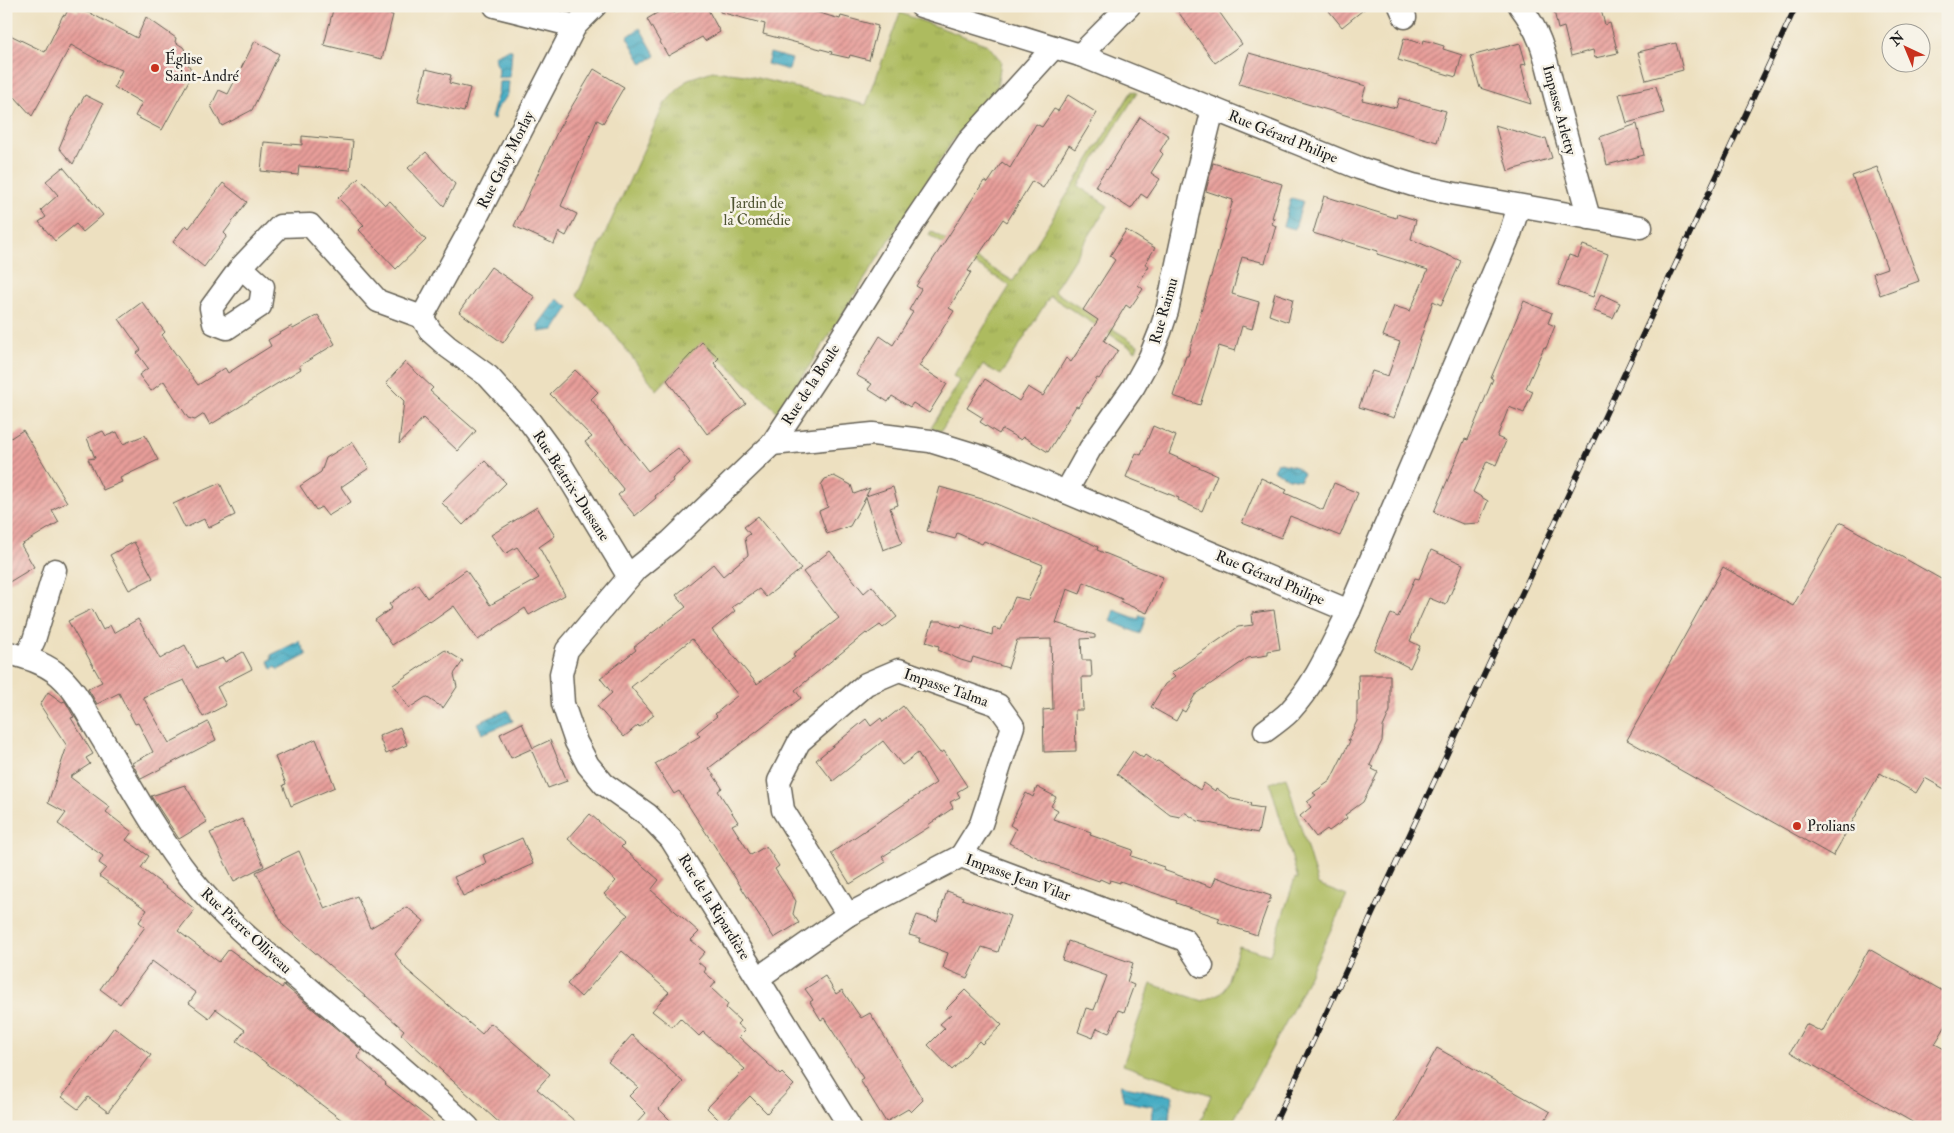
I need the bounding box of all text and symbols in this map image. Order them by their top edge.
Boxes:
north arrow [1882,22,1932,72]
text: N [1886,28,1908,50]
place label: Église Saint-André [165,48,240,86]
marker: Église Saint-André [149,62,161,74]
street label: Impasse Arletty [1537,63,1580,158]
street label: Rue Gérard Philipe [1225,106,1341,169]
street label: Rue Gaby Morlay [473,108,539,212]
park label: Jardin de la Comédie [724,194,790,230]
street label: Rue Raimu [1146,276,1183,346]
street label: Rue de la Boule [778,341,844,429]
street label: Rue Béatrix-Dussane [528,427,614,545]
street label: Rue Gérard Philipe [1212,546,1327,610]
street label: Impasse Talma [901,665,992,713]
place label: Prolians [1807,817,1855,836]
marker: Prolians [1791,820,1803,832]
street label: Impasse Jean Vilar [963,850,1074,907]
street label: Rue de la Ripardière [673,851,754,964]
street label: Rue Pierre Olliveau [197,884,296,978]

